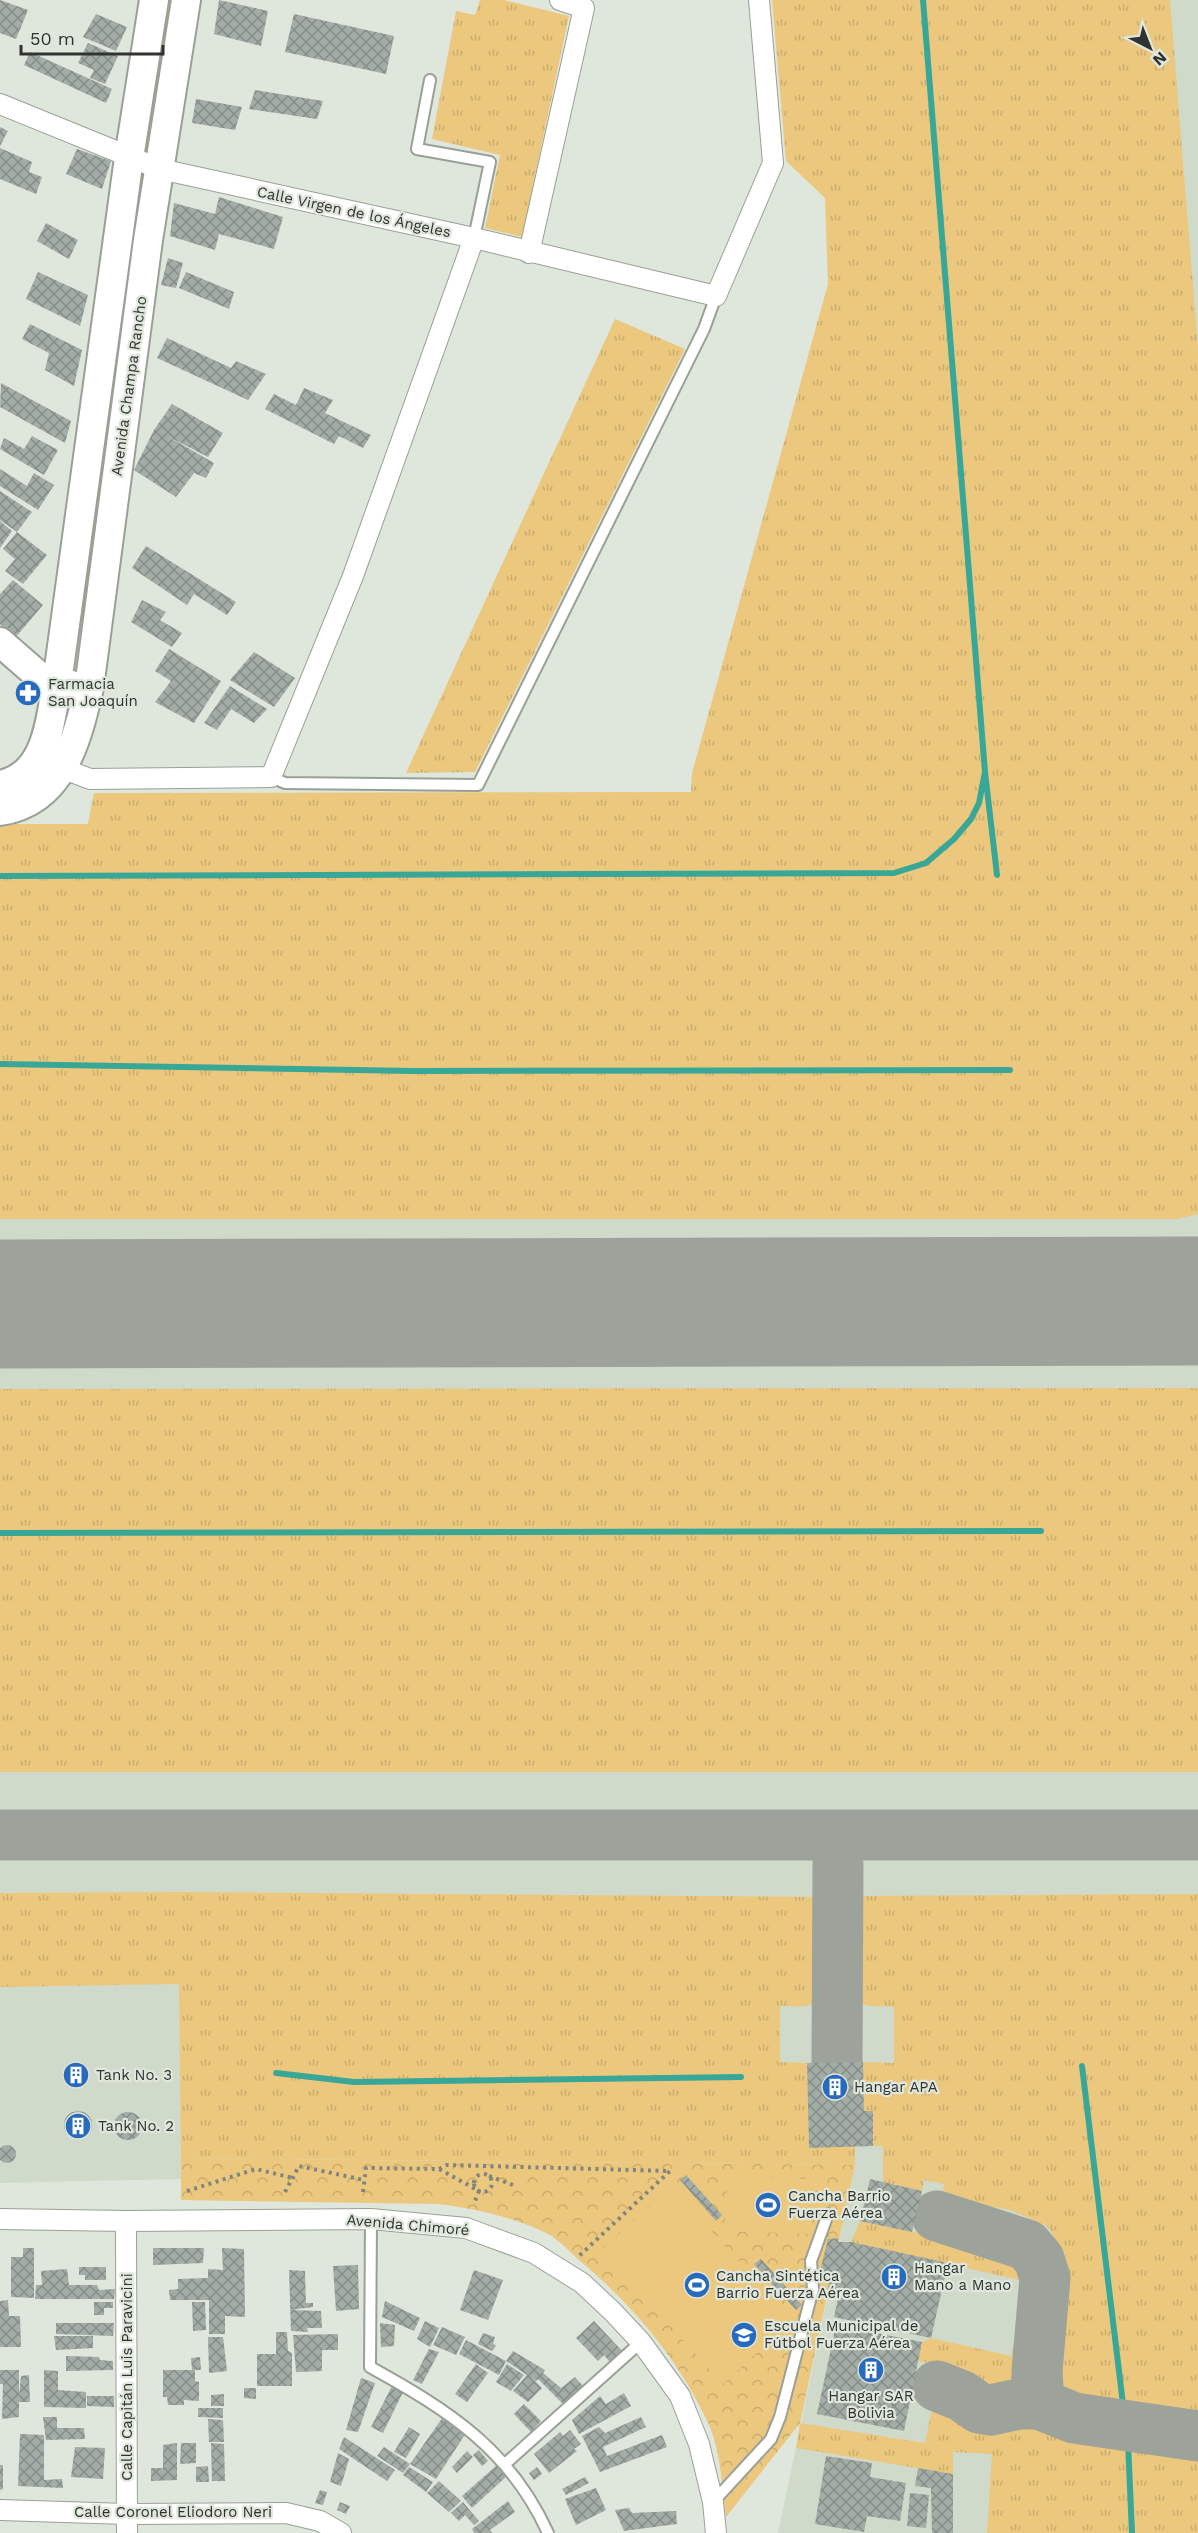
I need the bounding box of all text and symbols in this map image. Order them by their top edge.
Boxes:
scale bar [21,18,164,56]
north arrow [1120,18,1180,78]
text: 50 m [30,28,75,49]
text: N [1149,48,1170,70]
street label: Calle Virgen de los Ángeles [255,183,453,241]
street label: Avenida Champa Rancho [107,295,151,477]
place label: Farmacia San Joaquín [48,675,138,710]
pharmacy icon: Farmacia San Joaquín [13,678,43,708]
building icon: Tank No. 3 [61,2060,91,2090]
place label: Tank No. 3 [96,2066,172,2084]
building icon: Hangar APA [820,2072,850,2102]
place label: Hangar APA [854,2078,938,2096]
building icon: Tank No. 2 [63,2111,93,2141]
place label: Tank No. 2 [98,2117,174,2135]
place label: Cancha Barrio Fuerza Aérea [788,2187,891,2222]
sports icon: Cancha Barrio Fuerza Aérea [753,2190,783,2220]
street label: Avenida Chimoré [346,2211,470,2239]
place label: Hangar Mano a Mano [914,2259,1011,2294]
building icon: Hangar Mano a Mano [879,2262,909,2292]
place label: Cancha Sintética Barrio Fuerza Aérea [716,2267,860,2302]
sports icon: Cancha Sintética Barrio Fuerza Aérea [682,2270,712,2300]
street label: Calle Capitán Luis Paravicini [118,2273,136,2481]
place label: Escuela Municipal de Fútbol Fuerza Aérea [764,2317,918,2352]
school or university icon: Escuela Municipal de Fútbol Fuerza Aérea [729,2320,759,2350]
building icon: Hangar SAR Bolivia [856,2355,886,2385]
place label: Hangar SAR Bolivia [828,2387,914,2422]
street label: Calle Coronel Eliodoro Neri [74,2503,272,2521]

